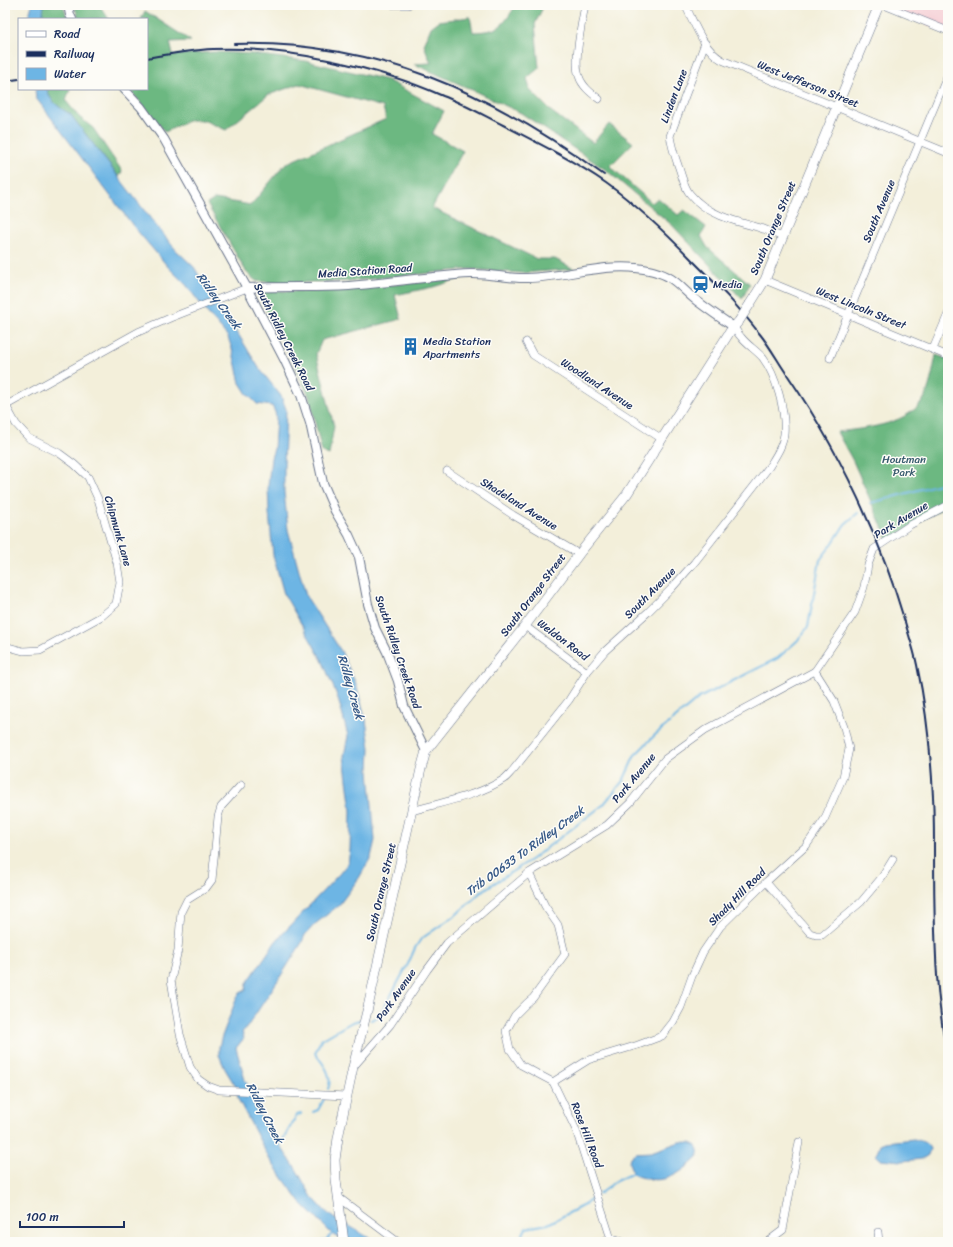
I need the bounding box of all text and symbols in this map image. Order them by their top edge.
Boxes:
legend [18,18,148,90]
text: Road [54,23,81,45]
text: Railway [54,43,95,65]
street label: West Jefferson Street [754,55,862,113]
text: Water [54,63,87,85]
street label: Linden Lane [655,66,693,126]
street label: South Avenue [857,176,901,246]
street label: South Orange Street [745,178,801,278]
street label: Media Station Road [317,258,414,284]
water label: Ridley Creek [191,268,248,336]
station icon: Media [690,274,710,294]
place label: Media [713,275,742,294]
street label: South Ridley Creek Road [248,280,320,396]
street label: West Lincoln Street [813,281,910,335]
place label: Media Station Apartments [422,332,491,364]
building icon: Media Station Apartments [400,337,420,357]
street label: Woodland Avenue [557,353,638,415]
park label: Houtman Park [882,450,926,482]
street label: Shadeland Avenue [477,473,562,536]
street label: Chipmunk Lane [99,493,137,569]
street label: Park Avenue [870,496,932,544]
street label: South Orange Street [495,549,571,641]
street label: South Avenue [620,562,681,623]
street label: South Ridley Creek Road [370,593,427,713]
street label: Weldon Road [533,614,594,667]
water label: Ridley Creek [331,652,371,724]
street label: Park Avenue [607,748,661,807]
water label: Trib 00633 To Ridley Creek [461,799,591,902]
street label: South Orange Street [360,841,402,943]
street label: Shady Hill Road [703,863,771,931]
street label: Park Avenue [371,964,421,1025]
water label: Ridley Creek [240,1078,291,1149]
street label: Rose Hill Road [566,1099,609,1172]
scale bar [20,1203,124,1229]
text: 100 m [26,1206,59,1228]

